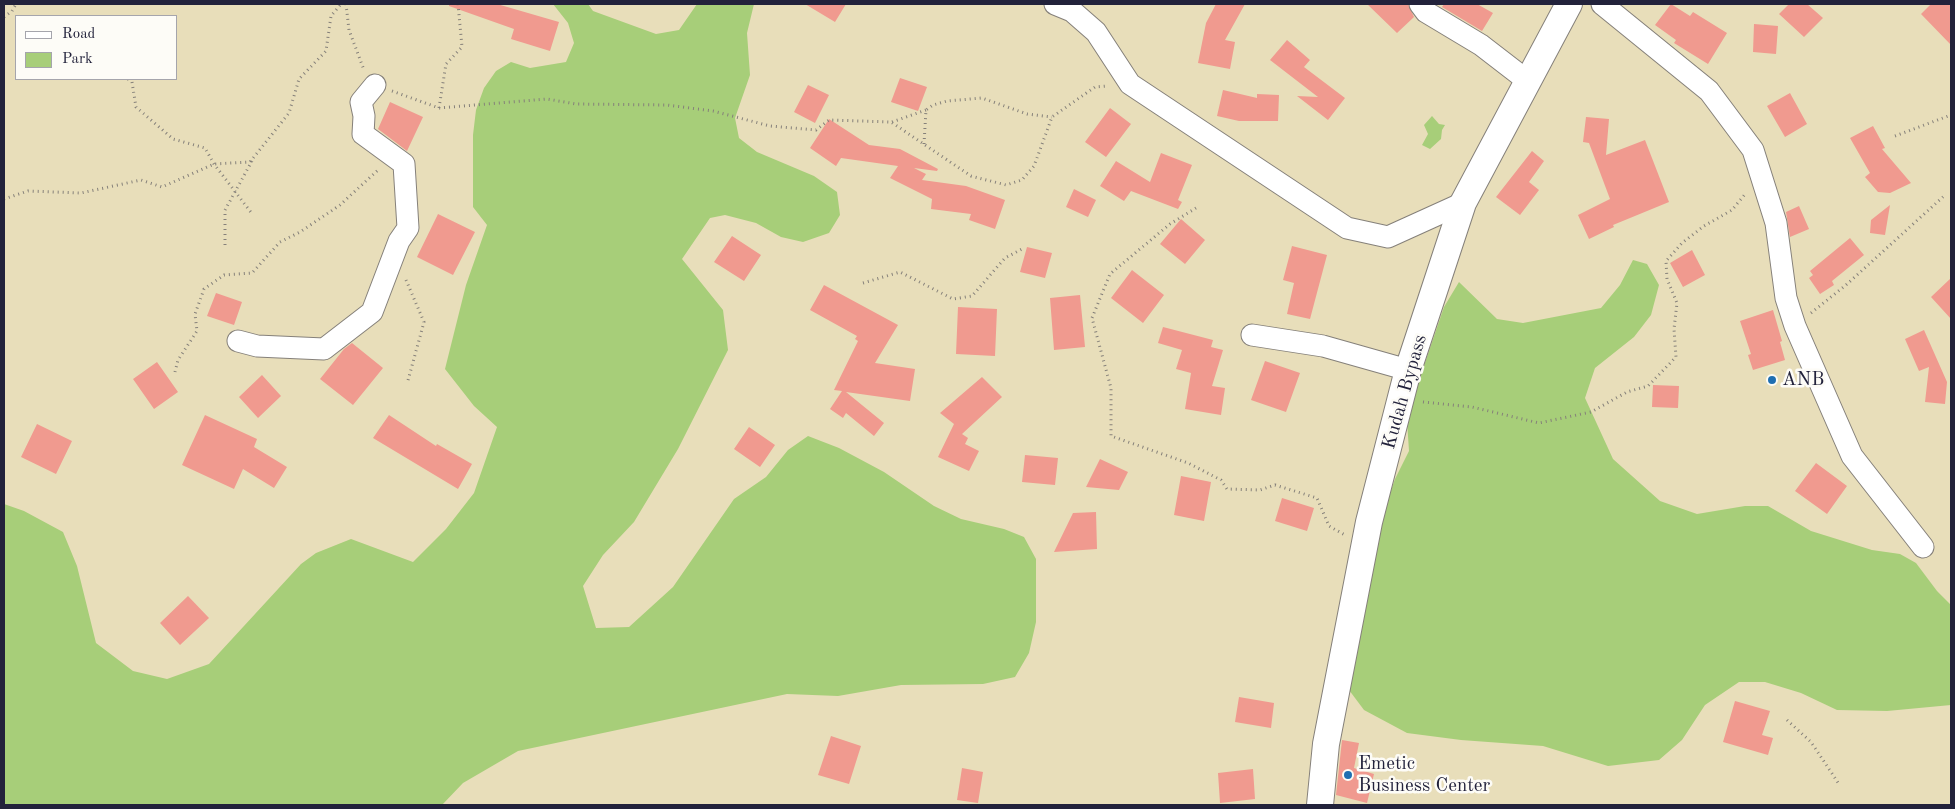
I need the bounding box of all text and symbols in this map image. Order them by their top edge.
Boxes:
legend [15,15,178,80]
text: Road [62,27,95,42]
text: Park [62,52,93,67]
street label: Kudah Bypass [1378,332,1432,452]
place label: ANB [1782,369,1824,391]
marker: ANB [1766,374,1778,386]
place label: Emetic Business Center [1358,753,1490,797]
marker: Emetic Business Center [1342,769,1354,781]

